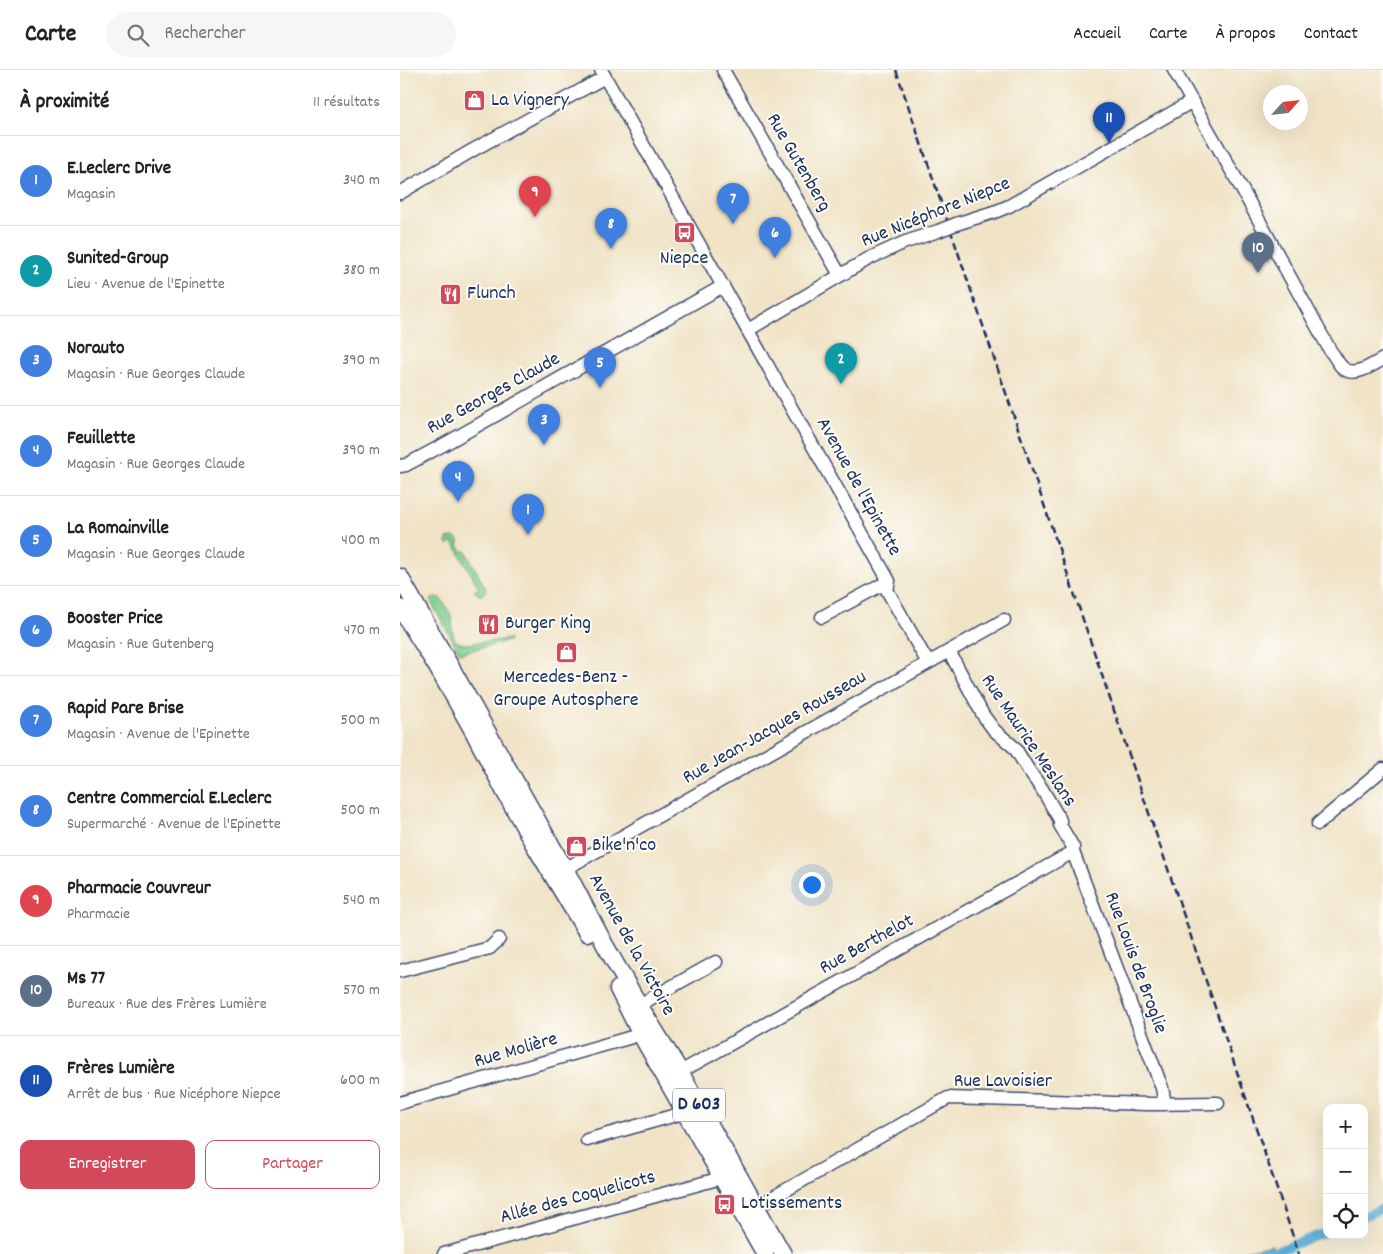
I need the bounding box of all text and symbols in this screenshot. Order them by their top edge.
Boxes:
search box [106,12,456,57]
text: Carte [25,18,76,52]
icon: search [124,21,152,49]
text: Rechercher [164,21,246,48]
text: Accueil [1073,22,1121,47]
text: Carte [1149,22,1188,47]
text: À propos [1216,22,1276,47]
text: Contact [1304,22,1358,47]
north arrow [1263,85,1308,130]
place label: La Vignery [491,87,570,115]
text: À proximité [20,88,109,118]
shop icon: La Vignery [463,89,487,113]
text: 11 résultats [313,91,380,114]
pin: 11 [1093,102,1125,143]
street label: Rue Gutenberg [758,109,838,217]
text: E.Leclerc Drive [67,156,171,183]
text: 1 [34,169,38,192]
text: 340 m [343,169,380,192]
street label: Rue Nicéphore Niepce [857,170,1015,256]
pin: 9 [519,176,551,217]
text: Magasin [67,183,115,206]
pin: 7 [717,183,749,224]
pin: 8 [595,208,627,249]
pin: 6 [759,217,791,258]
bus stop icon: Niepce [672,221,696,245]
pin: 10 [1242,232,1274,273]
place label: Niepce [660,245,708,273]
text: Sunited-Group [67,246,169,273]
text: 2 [33,259,40,282]
text: 380 m [343,259,380,282]
text: Lieu · Avenue de l'Epinette [67,273,225,296]
place label: Flunch [467,280,516,308]
restaurant icon: Flunch [439,282,463,306]
text: Norauto [67,336,124,363]
pin: 2 [825,343,857,384]
street label: Rue Georges Claude [422,346,566,442]
pin: 5 [584,347,616,388]
text: 3 [32,349,40,372]
text: 390 m [342,349,380,372]
text: Magasin · Rue Georges Claude [67,363,245,386]
pin: 3 [528,404,560,445]
street label: Avenue de l'Epinette [808,413,908,561]
text: Feuillette [67,426,135,453]
text: 4 [33,439,39,462]
text: 390 m [342,439,380,462]
text: Magasin · Rue Georges Claude [67,453,245,476]
pin: 4 [442,461,474,502]
pin: 1 [512,494,544,535]
text: La Romainville [67,516,169,543]
text: 5 [32,529,40,552]
text: 400 m [341,529,380,552]
text: Magasin · Rue Georges Claude [67,543,245,566]
text: Booster Price [67,606,163,633]
place label: Burger King [505,610,591,638]
restaurant icon: Burger King [477,612,501,636]
text: 6 [32,619,40,642]
text: 470 m [344,619,380,642]
text: Magasin · Rue Gutenberg [67,633,214,656]
shop icon: Mercedes-Benz - Groupe Autosphere [554,640,578,664]
place label: Mercedes-Benz - Groupe Autosphere [493,664,639,715]
street label: Rue Jean-Jacques Rousseau [678,664,872,792]
street label: Rue Maurice Meslans [973,669,1083,813]
text: Rapid Pare Brise [67,696,184,723]
text: 7 [33,709,39,732]
text: 500 m [340,709,380,732]
text: Magasin · Avenue de l'Epinette [67,723,250,746]
text: Centre Commercial E.Leclerc [67,786,272,813]
text: 8 [33,799,39,822]
text: 500 m [340,799,380,822]
text: Supermarché · Avenue de l'Epinette [67,813,281,836]
place label: Bike'n'co [592,832,656,860]
shop icon: Bike'n'co [564,834,588,858]
street label: Avenue de la Victoire [580,869,682,1021]
your location [799,872,825,898]
text: Pharmacie Couvreur [67,876,211,903]
street label: Rue Louis de Broglie [1096,888,1174,1038]
text: 9 [32,889,40,912]
text: 540 m [343,889,380,912]
text: Pharmacie [67,903,130,926]
street label: Rue Berthelot [815,908,919,982]
text: Ms 77 [67,966,105,993]
text: 10 [30,979,42,1002]
text: 570 m [343,979,380,1002]
text: Bureaux · Rue des Frères Lumière [67,993,267,1016]
street label: Rue Molière [471,1026,561,1076]
text: Frères Lumière [67,1056,175,1083]
street label: Rue Lavoisier [954,1068,1053,1096]
text: 11 [32,1069,40,1092]
text: 600 m [340,1069,380,1092]
text: Arrêt de bus · Rue Nicéphore Niepce [67,1083,281,1106]
road number: D 603 [673,1088,725,1122]
map controls [1323,1104,1368,1239]
button: + [1323,1104,1368,1149]
button: Enregistrer [20,1140,195,1189]
button: Partager [205,1140,380,1189]
button: − [1323,1149,1368,1194]
street label: Allée des Coquelicots [497,1164,659,1232]
place label: Lotissements [741,1190,842,1218]
bus stop icon: Lotissements [713,1192,737,1216]
button: locate [1323,1194,1368,1239]

